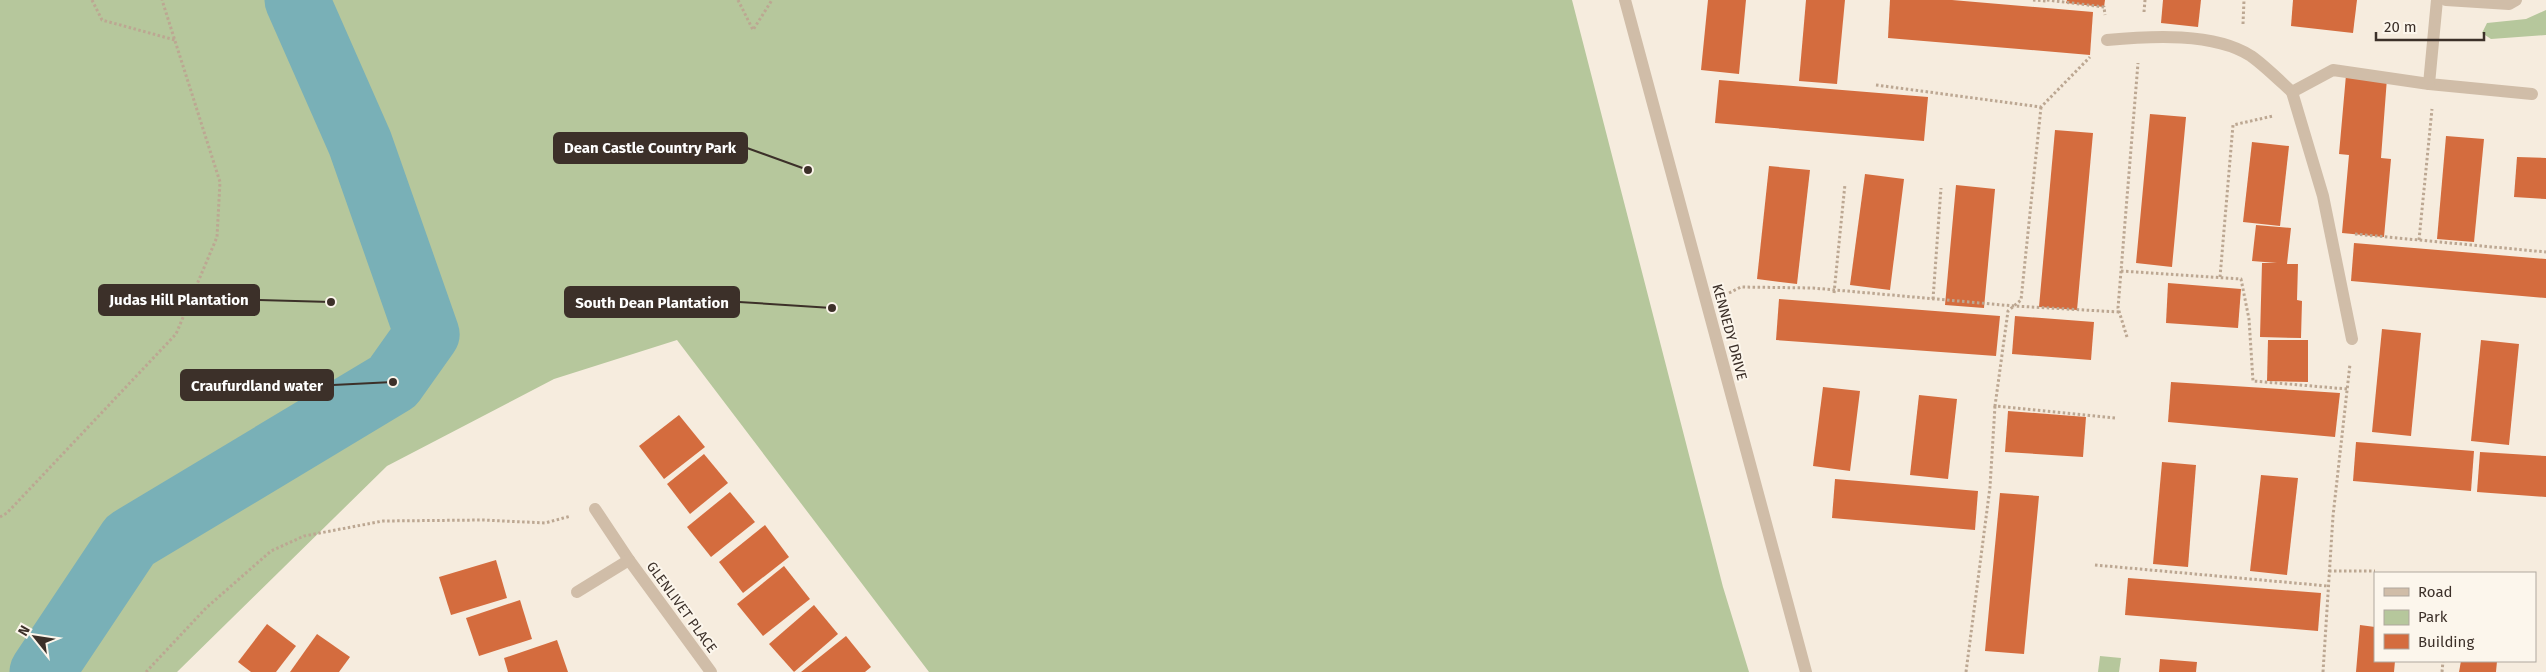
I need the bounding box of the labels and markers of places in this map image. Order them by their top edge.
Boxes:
callout: Dean Castle Country Park [554,133,747,163]
callout: Judas Hill Plantation [99,285,259,315]
callout: South Dean Plantation [565,287,739,317]
callout: Craufurdland water [181,370,333,400]

